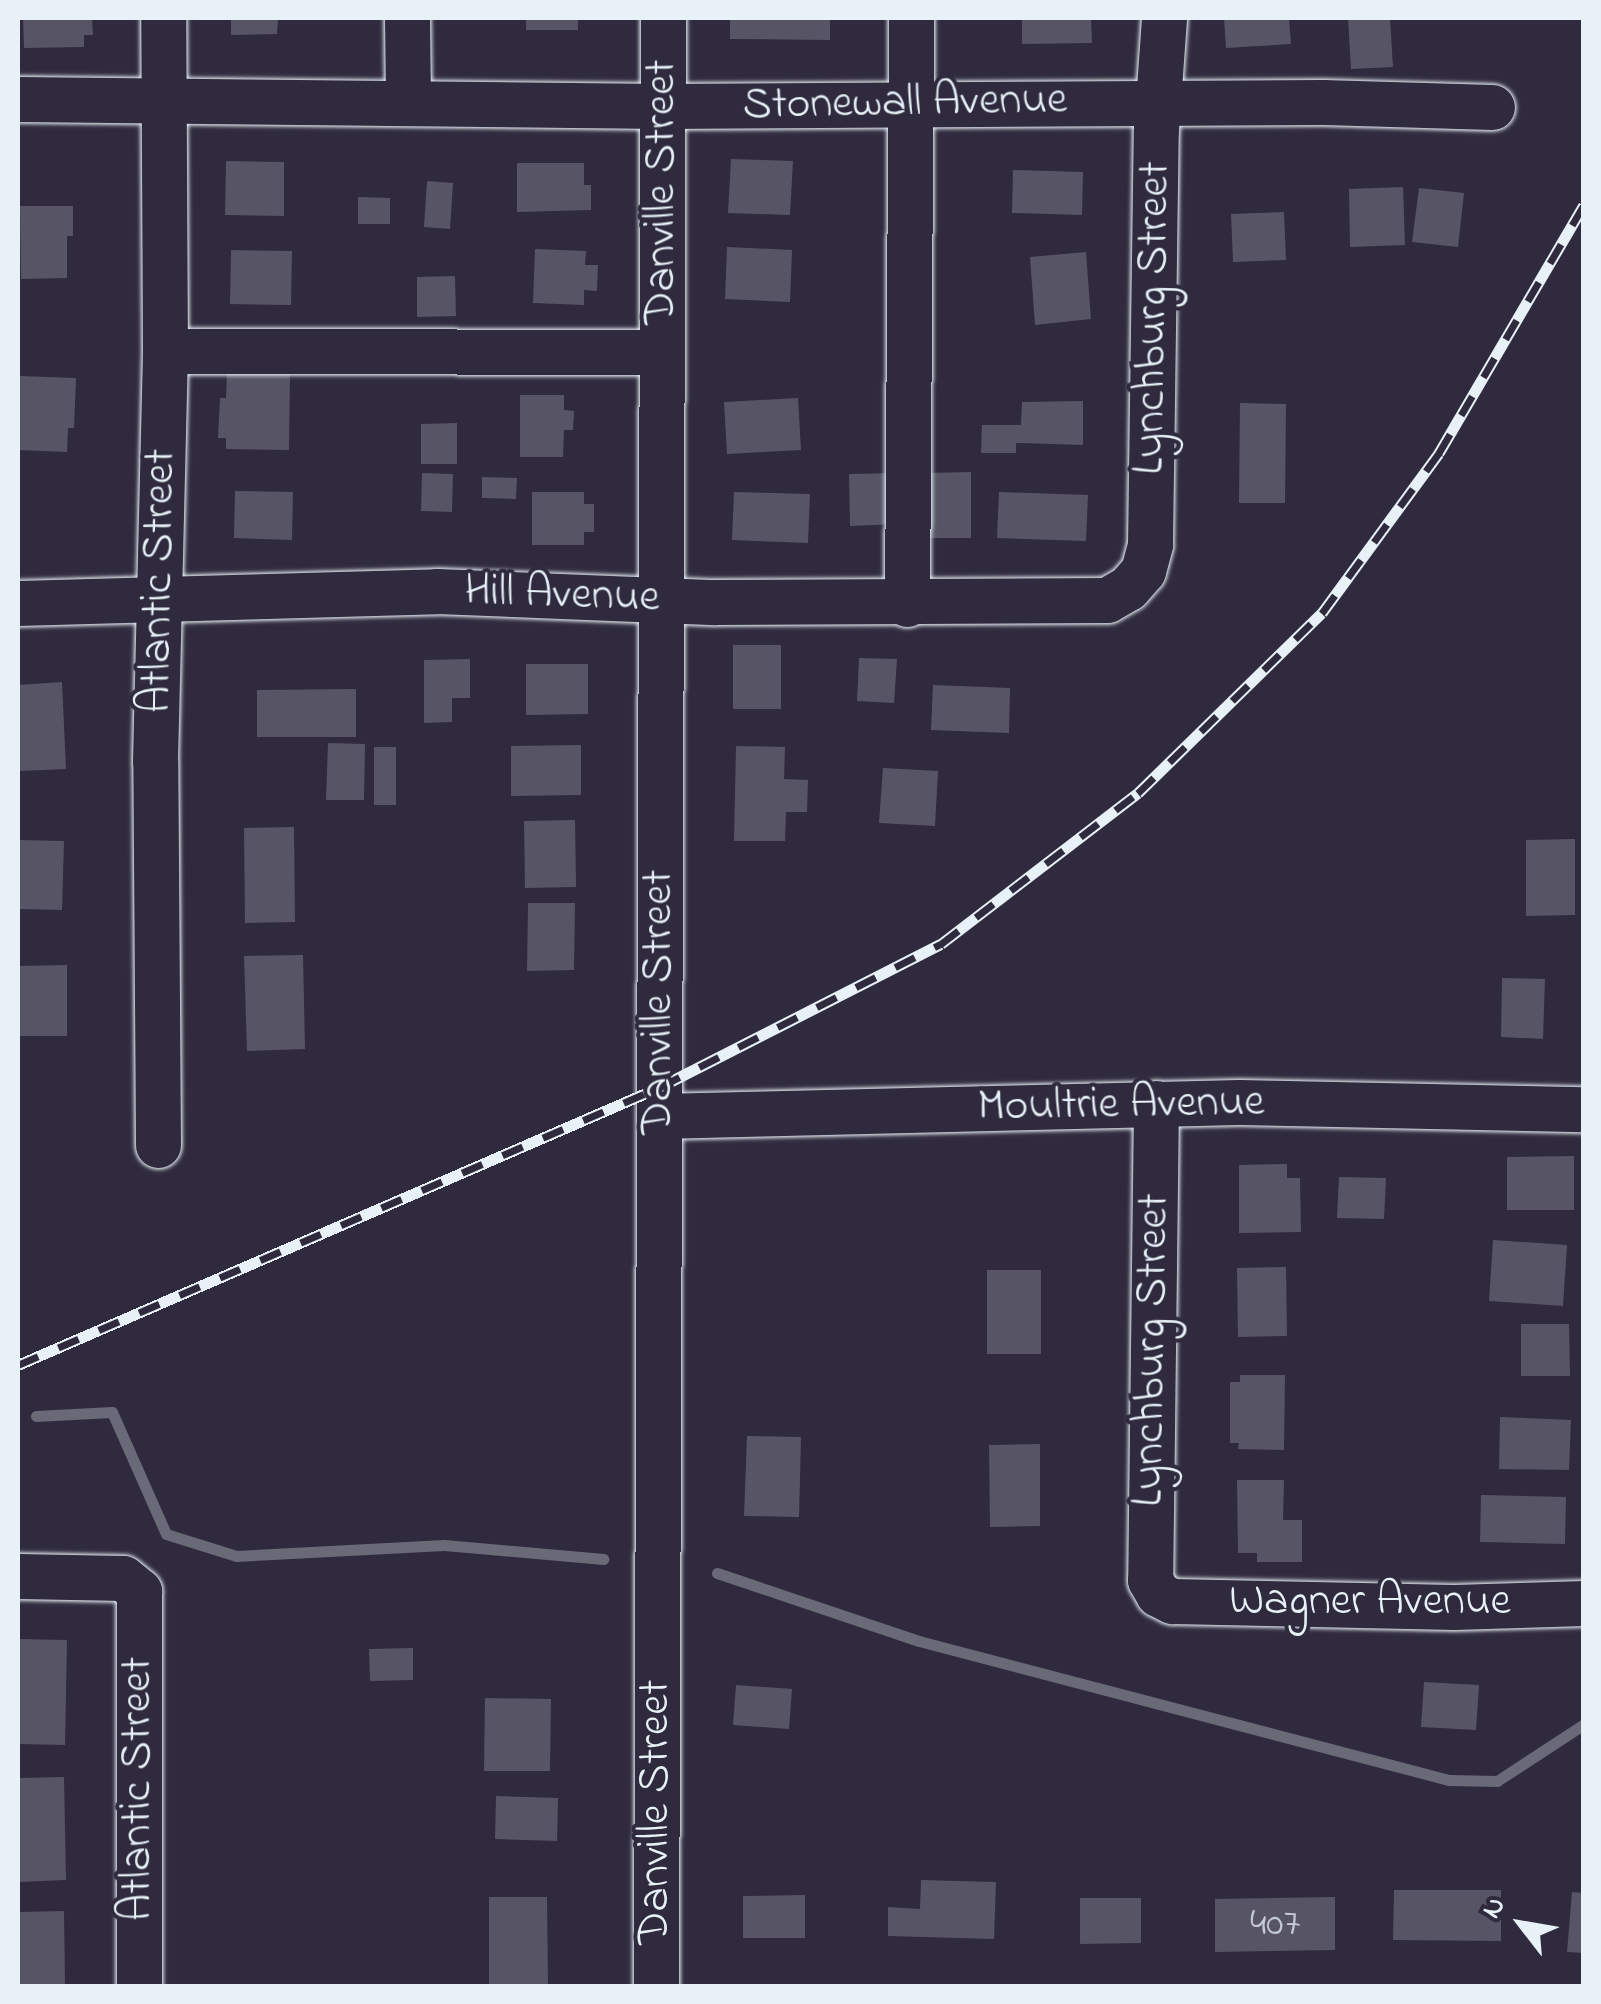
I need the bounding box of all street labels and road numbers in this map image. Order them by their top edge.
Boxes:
street label: Danville Street [636,60,690,324]
street label: Stonewall Avenue [742,74,1068,134]
street label: Lynchburg Street [1124,161,1184,475]
street label: Atlantic Street [131,448,189,714]
street label: Hill Avenue [464,566,660,626]
street label: Danville Street [633,870,687,1134]
street label: Moultrie Avenue [977,1076,1265,1136]
street label: Lynchburg Street [1123,1193,1183,1507]
street label: Wagner Avenue [1229,1576,1511,1630]
street label: Atlantic Street [112,1657,166,1921]
street label: Danville Street [630,1680,684,1944]

